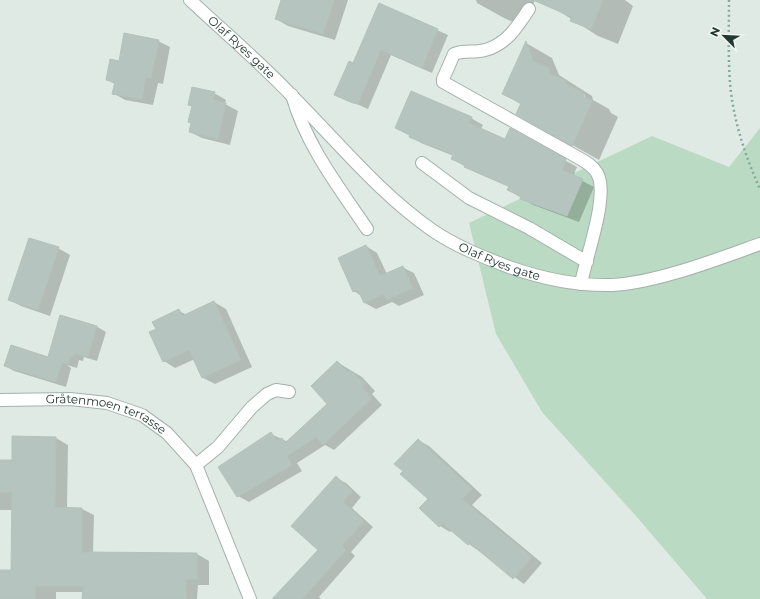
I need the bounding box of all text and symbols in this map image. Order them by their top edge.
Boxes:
street label: Olaf Ryes gate [205,12,279,82]
north arrow [704,16,744,56]
text: N [707,25,723,39]
street label: Olaf Ryes gate [456,239,542,283]
street label: Gråtenmoen terrasse [46,391,169,437]

